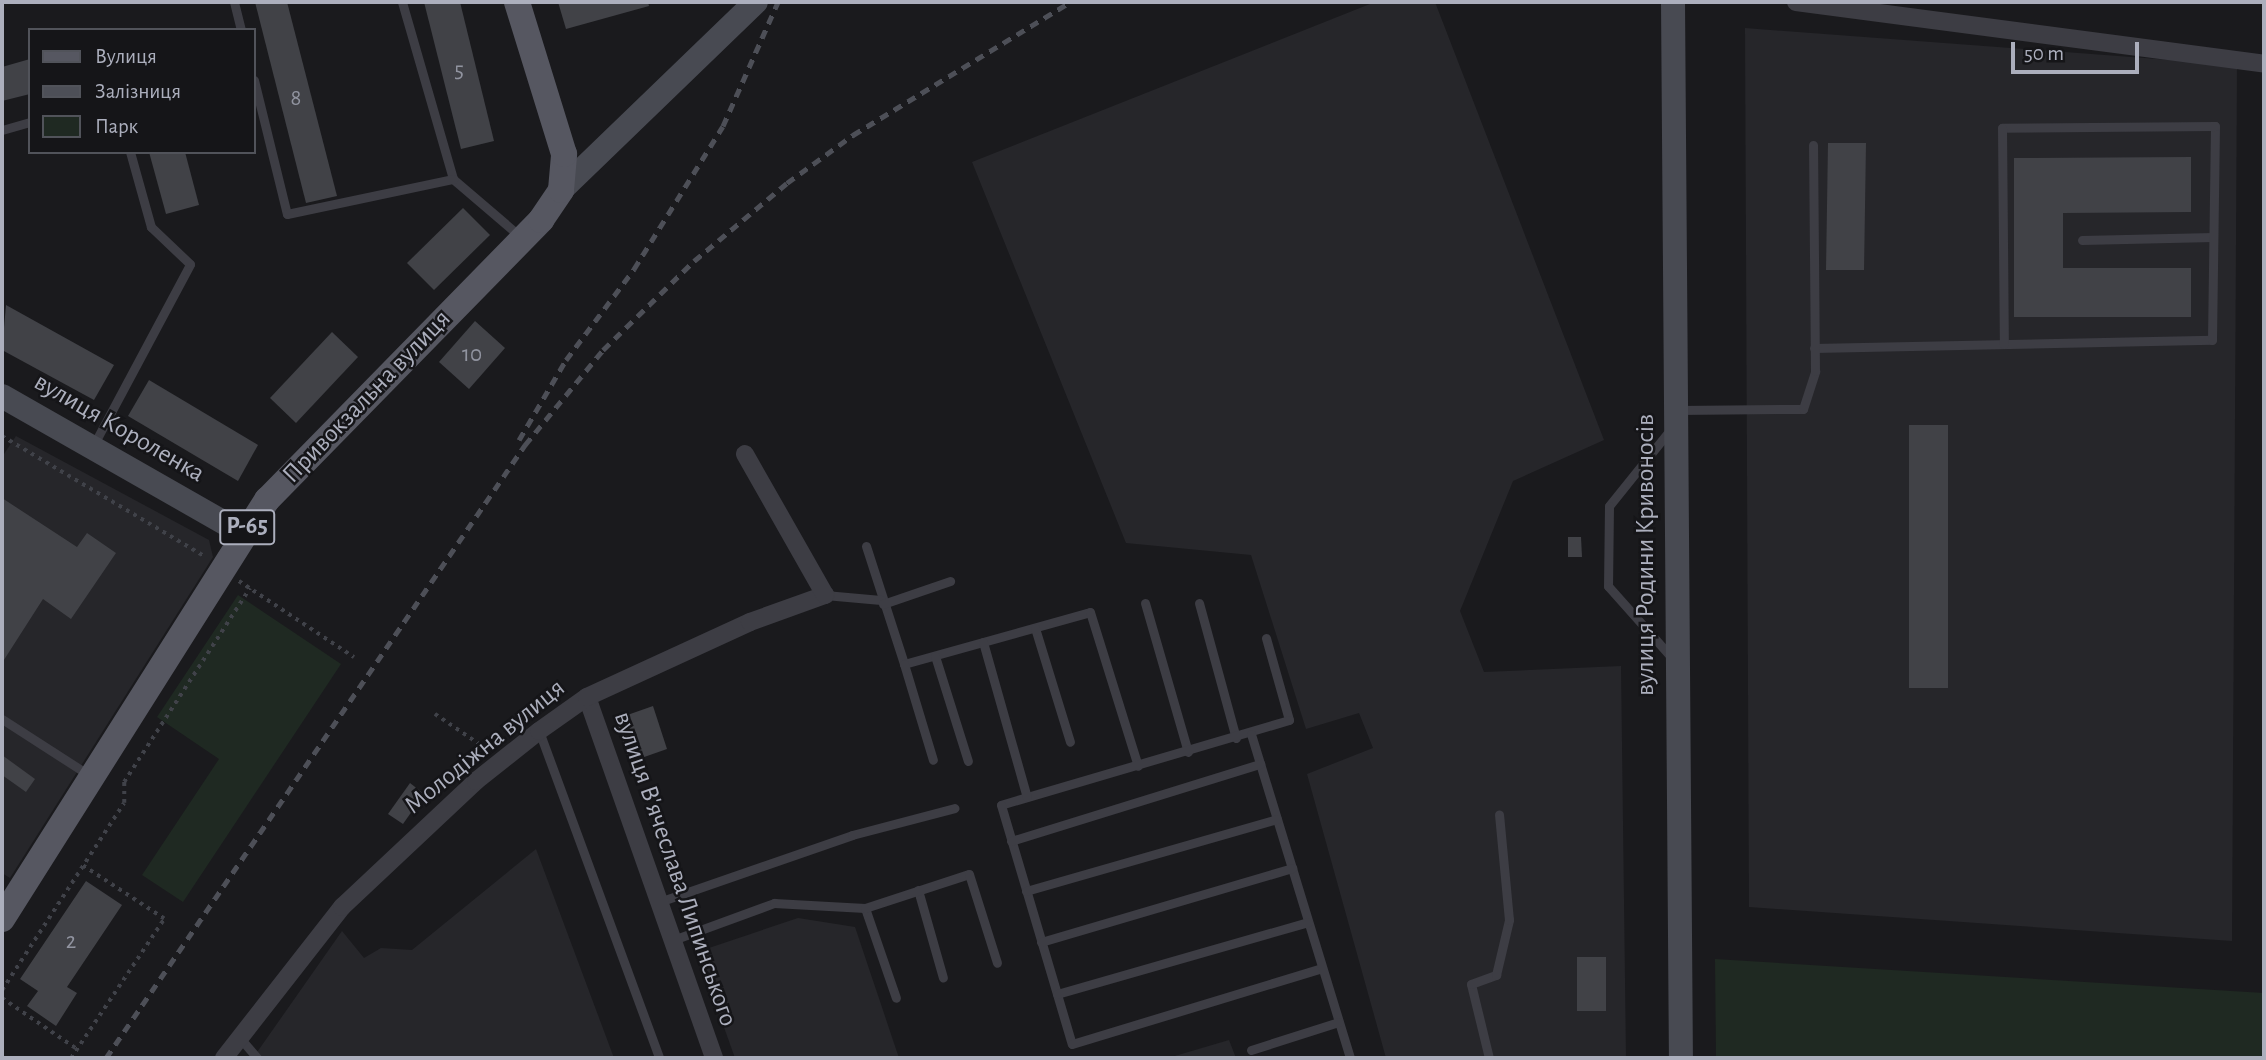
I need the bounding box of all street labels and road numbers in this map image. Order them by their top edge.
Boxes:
street label: Привокзальна вулиця [276,304,458,490]
street label: вулиця Короленка [28,367,210,489]
street label: вулиця Родини Кривоносів [1630,414,1662,696]
road number: Р-65 [219,506,275,548]
street label: Молодіжна вулиця [398,673,572,821]
street label: вулиця В'ячеслава Липинського [606,708,744,1030]

